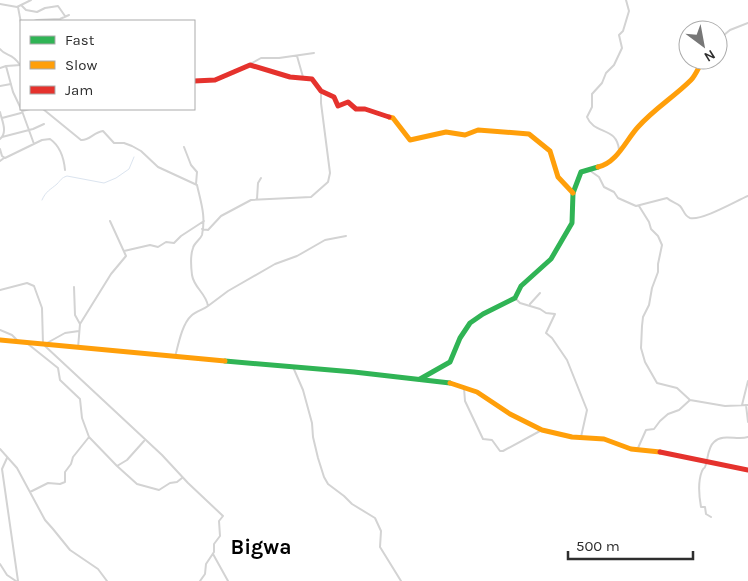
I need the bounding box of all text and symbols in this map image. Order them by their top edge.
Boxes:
legend [20,20,195,110]
north arrow [678,20,728,70]
text: Fast [65,31,95,49]
text: N [701,46,718,65]
text: Slow [65,56,97,74]
text: Jam [65,81,93,99]
scale bar [568,528,693,560]
district label: Bigwa [231,535,291,559]
text: 500 m [576,537,620,555]

